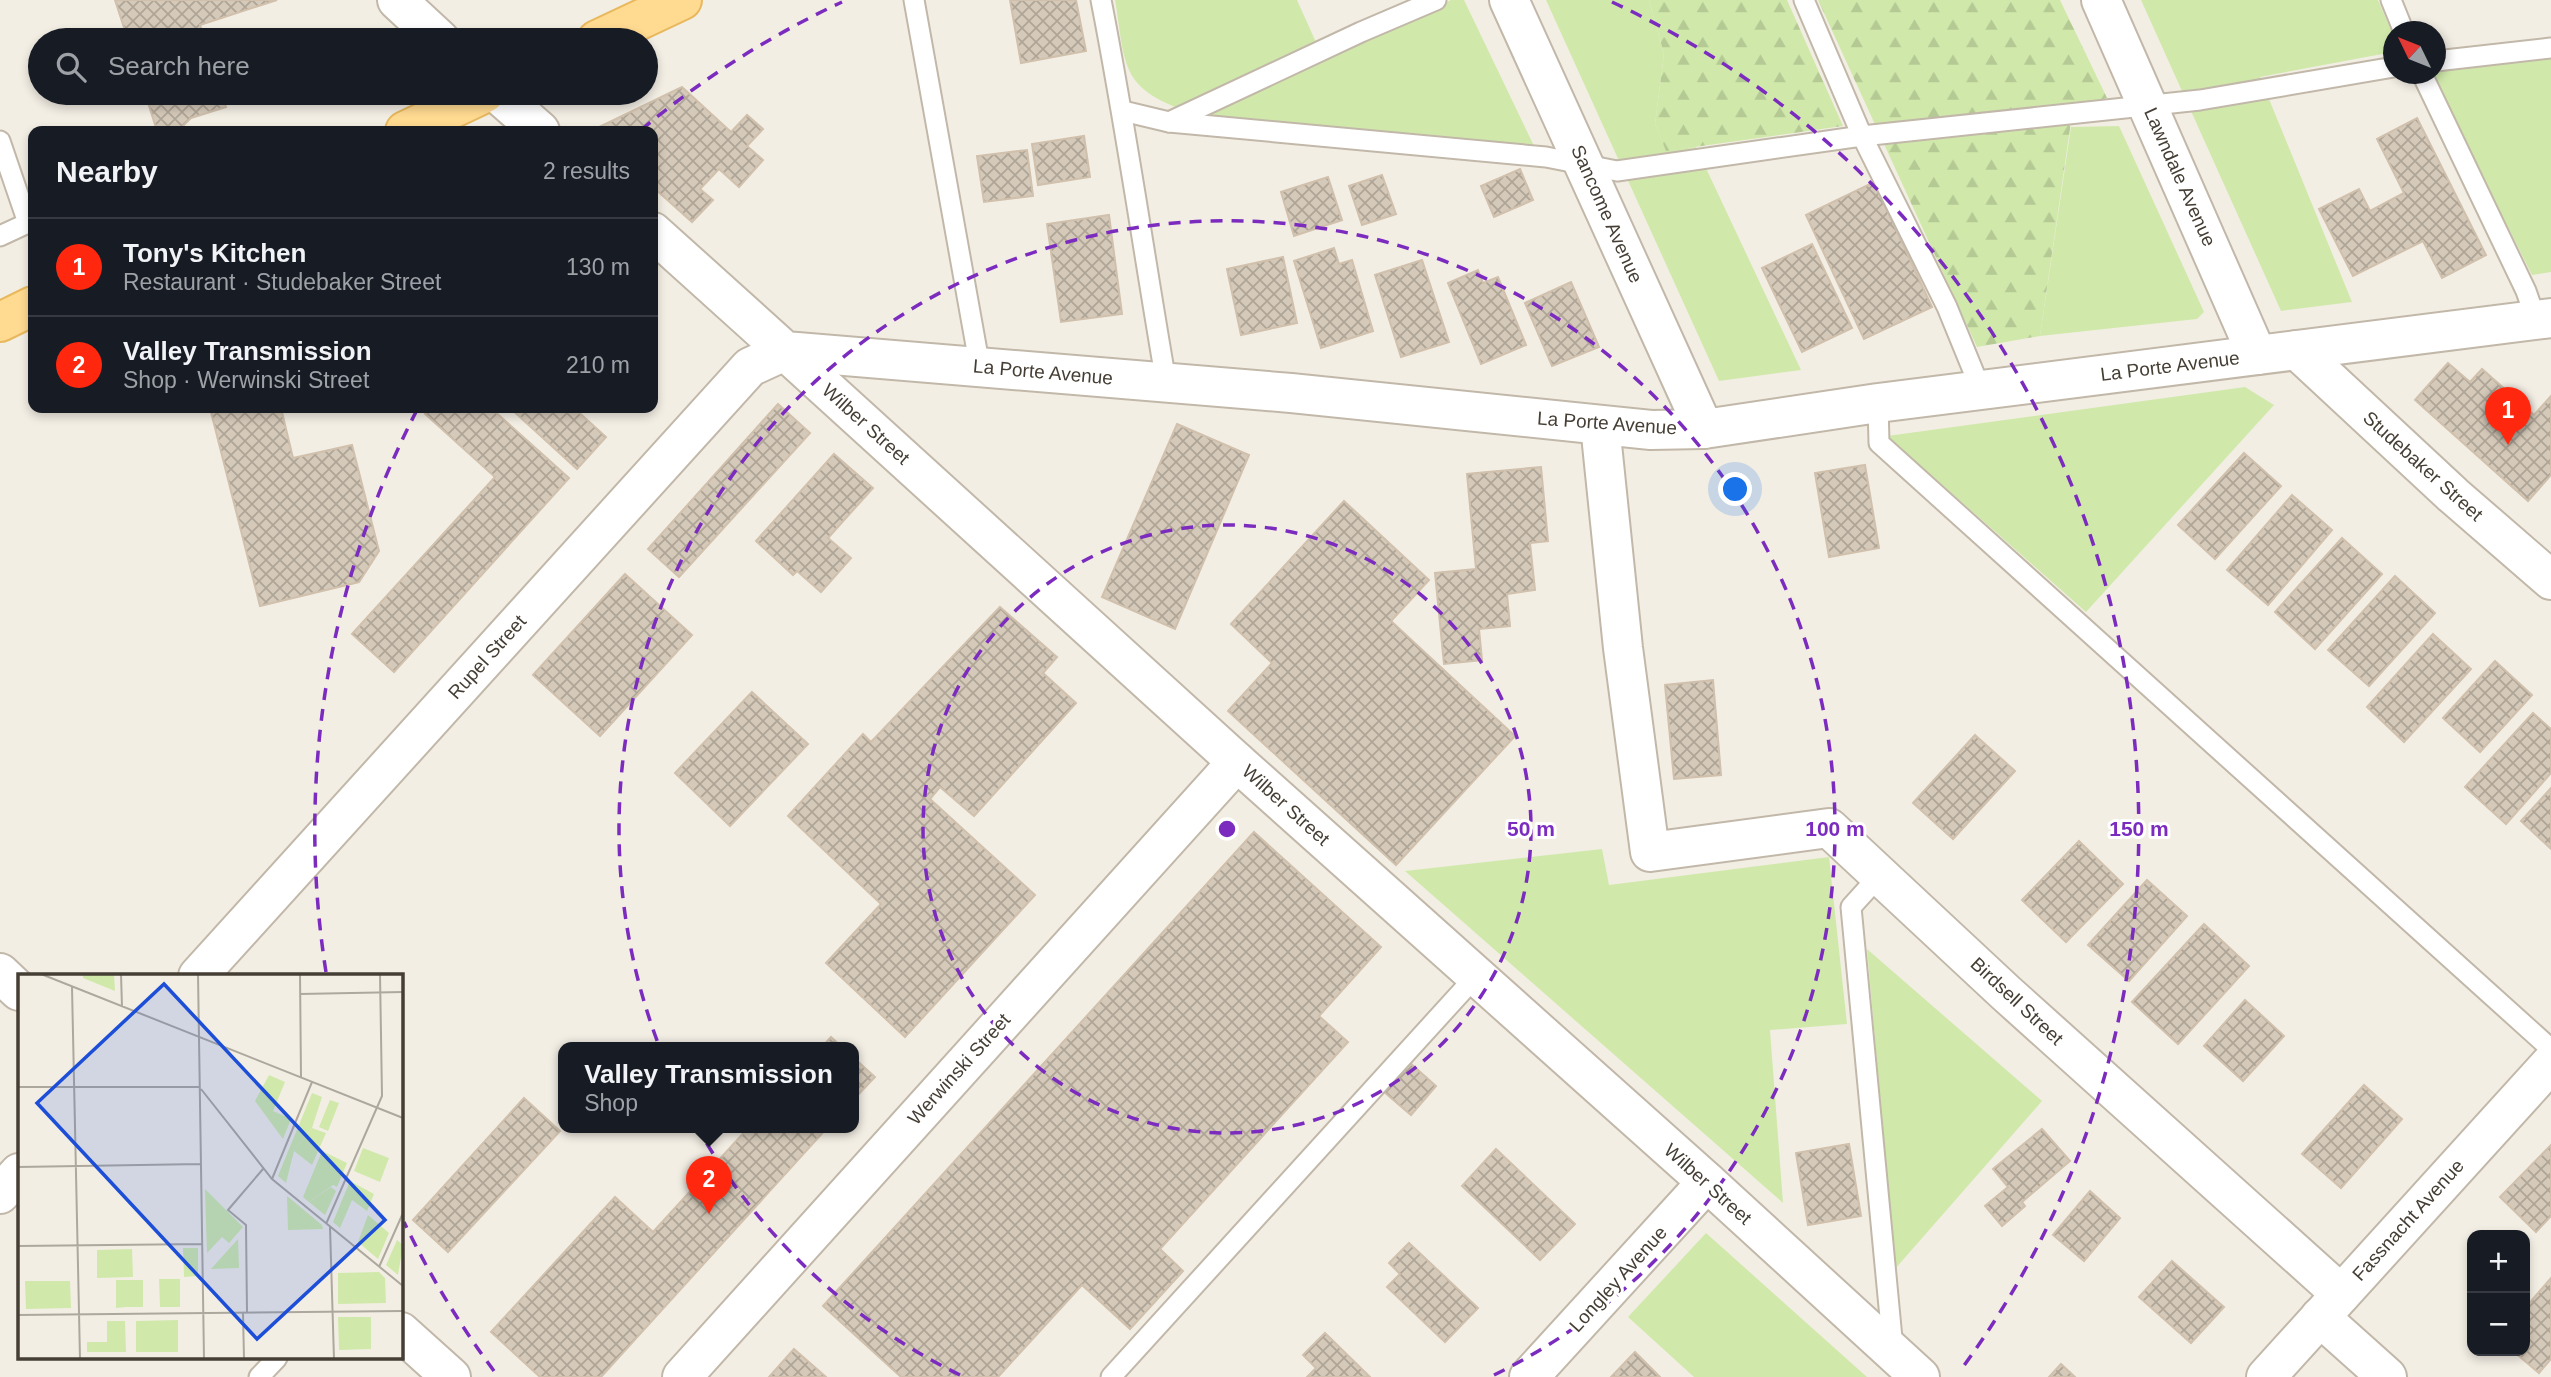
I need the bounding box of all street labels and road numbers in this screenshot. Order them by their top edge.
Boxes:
street label: Lawndale Avenue [2140,104,2220,250]
street label: Sancome Avenue [1567,142,1647,286]
street label: La Porte Avenue [2099,347,2241,385]
street label: La Porte Avenue [972,355,1114,389]
street label: Wilber Street [818,379,914,469]
street label: Studebaker Street [2359,407,2487,526]
street label: La Porte Avenue [1536,408,1678,438]
street label: Rupel Street [444,610,531,703]
street label: Wilber Street [1238,760,1334,850]
street label: Birdsell Street [1967,953,2068,1049]
street label: Werwinski Street [904,1009,1015,1129]
street label: Wilber Street [1660,1139,1756,1229]
street label: Fassnacht Avenue [2348,1155,2468,1285]
street label: Longley Avenue [1565,1222,1671,1336]

